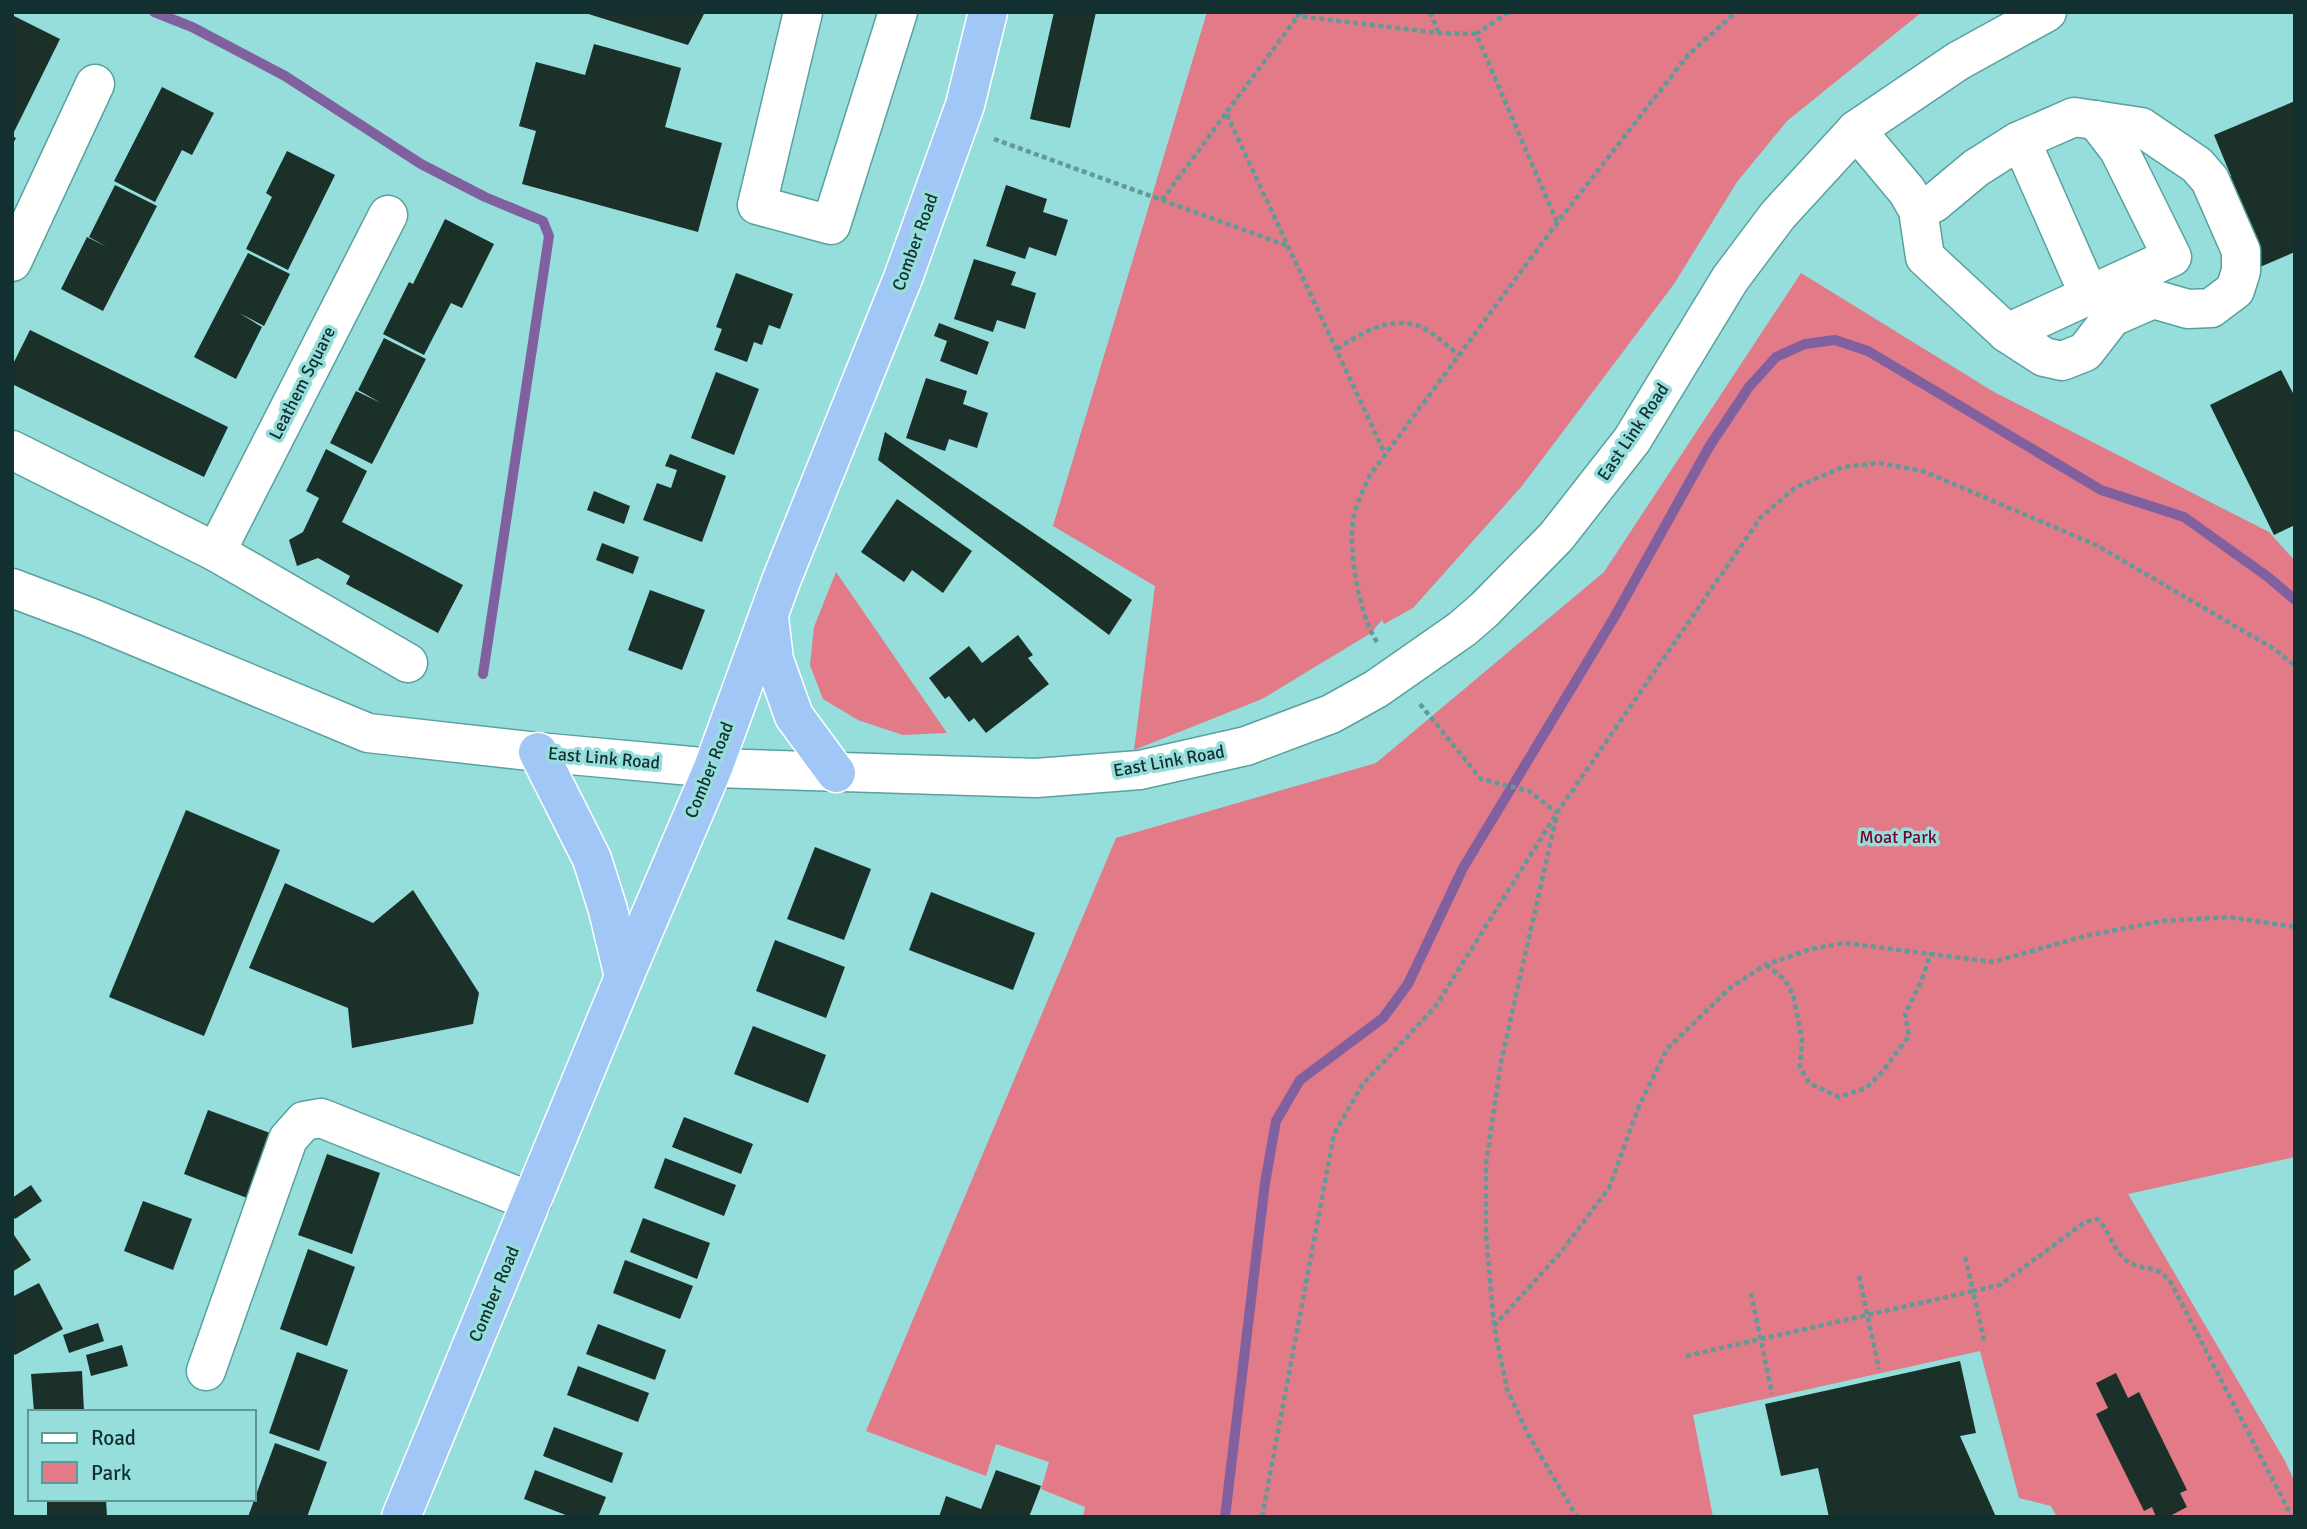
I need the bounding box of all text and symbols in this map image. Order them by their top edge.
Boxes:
street label: Comber Road [887,190,943,294]
street label: Leathem Square [264,323,340,443]
street label: East Link Road [1592,379,1674,485]
street label: Comber Road [680,719,738,821]
street label: East Link Road [1112,740,1226,782]
street label: East Link Road [547,742,661,774]
park label: Moat Park [1859,826,1937,848]
street label: Comber Road [464,1243,524,1345]
legend [28,1410,256,1501]
text: Road [91,1425,136,1451]
text: Park [91,1460,132,1486]

